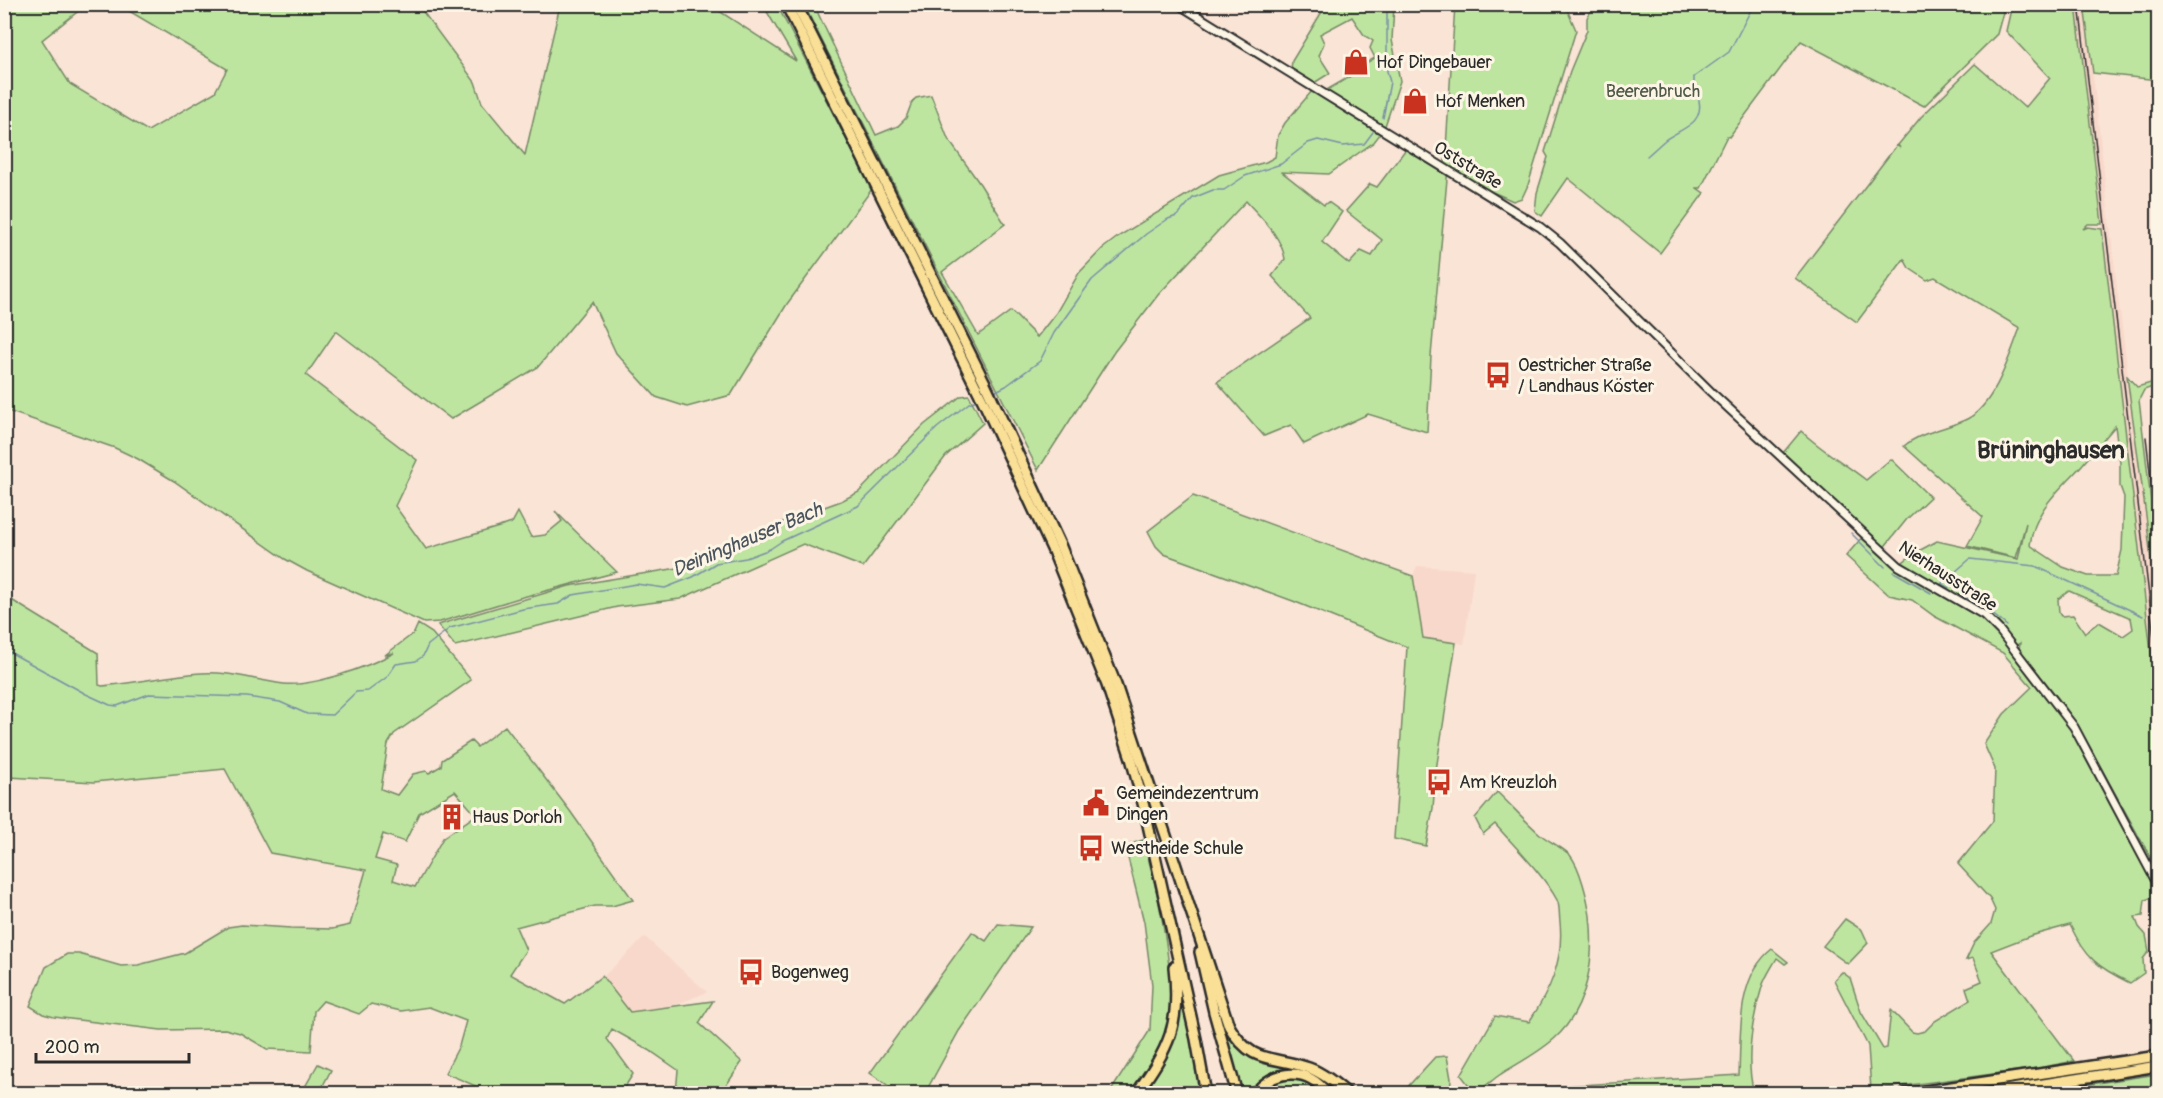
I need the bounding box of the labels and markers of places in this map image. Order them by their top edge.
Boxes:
shop icon: Hof Dingebauer [1341,47,1371,77]
place label: Hof Dingebauer [1376,51,1492,74]
shop icon: Hof Menken [1400,86,1430,116]
place label: Hof Menken [1435,90,1525,113]
place label: Oestricher Straße / Landhaus Köster [1518,354,1655,398]
bus stop icon: Oestricher Straße / Landhaus Köster [1483,360,1513,390]
bus stop icon: Am Kreuzloh [1424,767,1454,797]
place label: Am Kreuzloh [1459,771,1557,794]
place label: Gemeindezentrum Dingen [1116,782,1259,826]
public building icon: Gemeindezentrum Dingen [1081,788,1111,818]
building icon: Haus Dorloh [437,802,467,832]
place label: Haus Dorloh [472,806,562,829]
bus stop icon: Westheide Schule [1076,833,1106,863]
place label: Westheide Schule [1111,837,1243,860]
bus stop icon: Bogenweg [736,957,766,987]
place label: Bogenweg [771,961,849,984]

